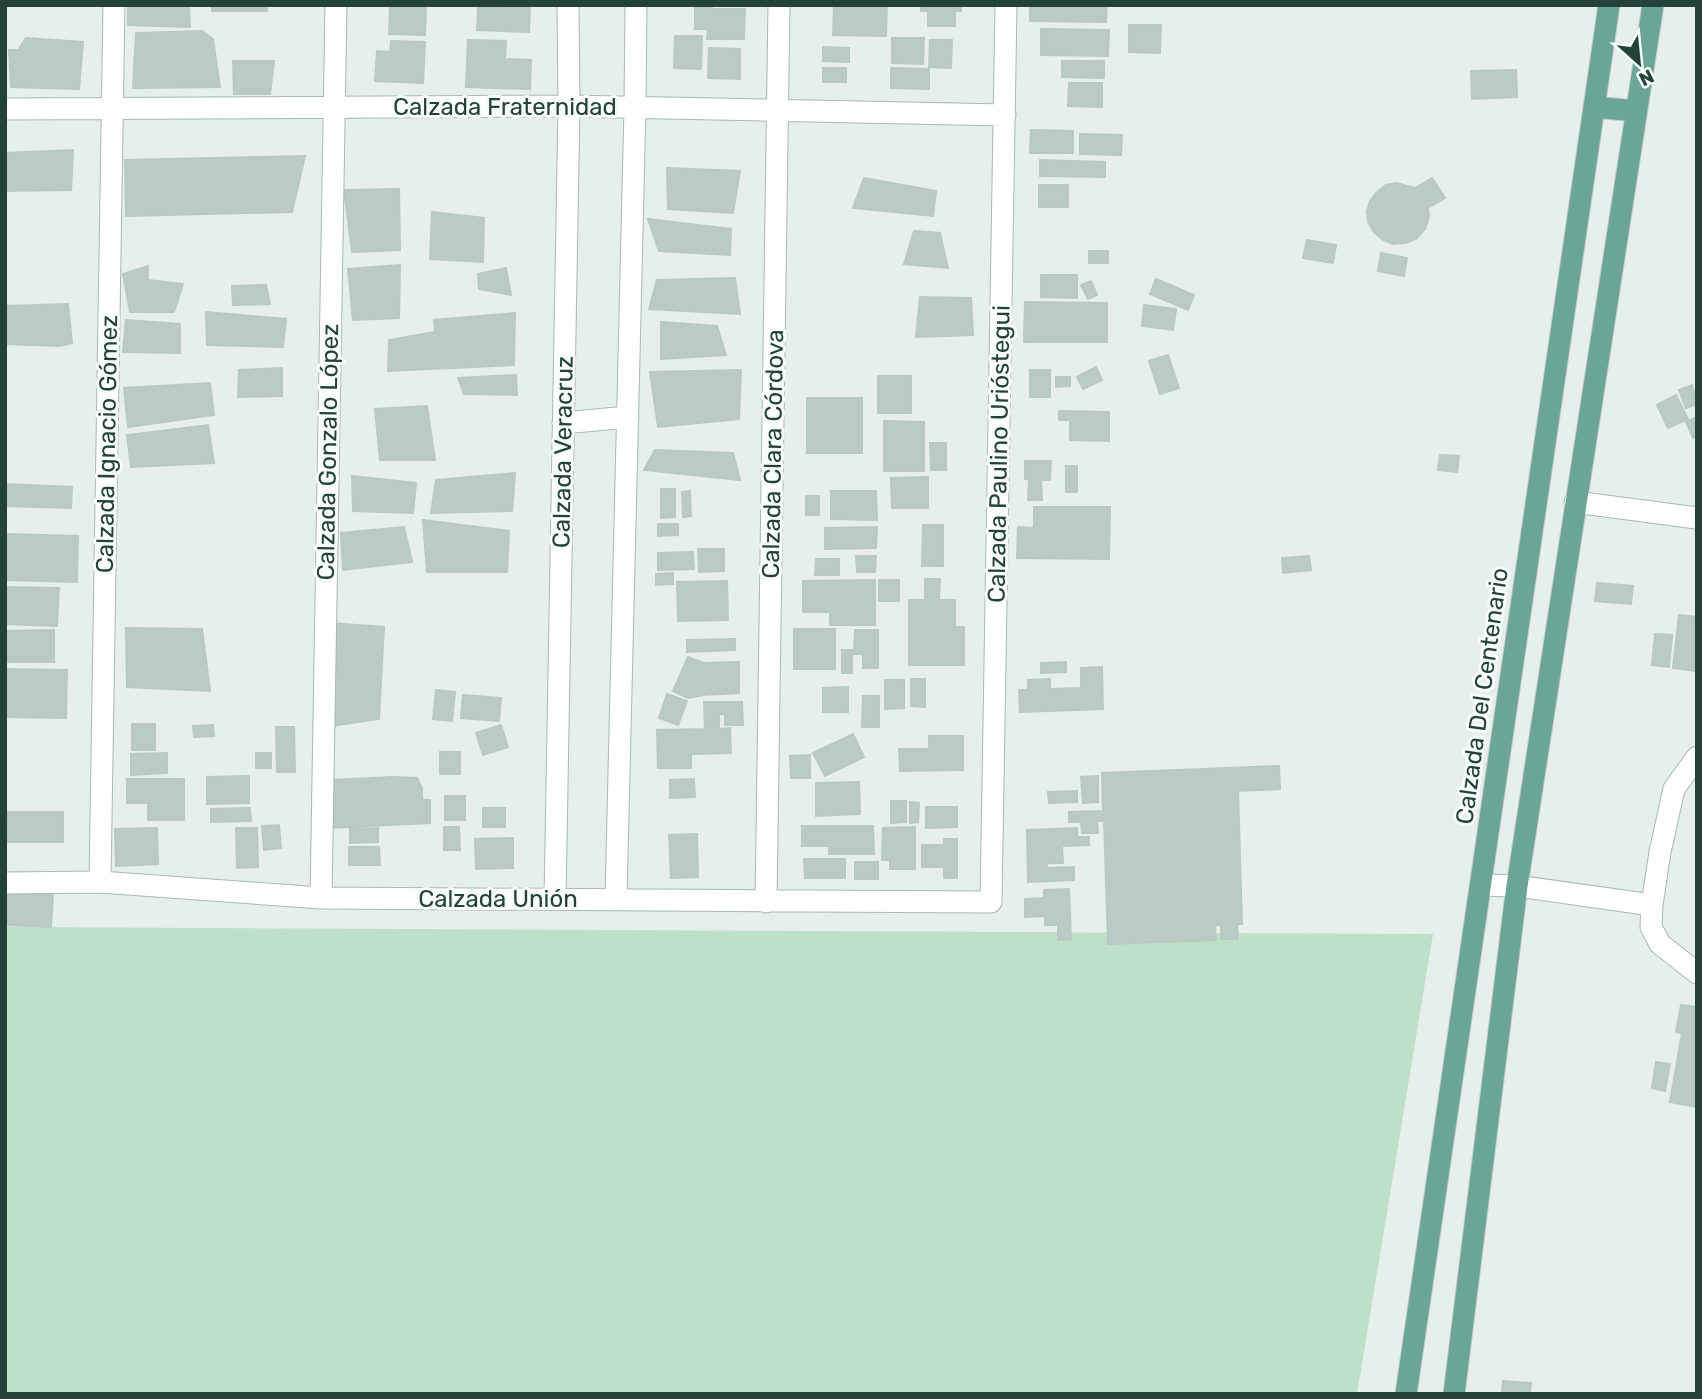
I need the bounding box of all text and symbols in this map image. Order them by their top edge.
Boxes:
north arrow [1604,28,1674,98]
text: N [1635,64,1658,91]
street label: Calzada Fraternidad [393,93,617,121]
street label: Calzada Paulino Urióstegui [982,305,1016,603]
street label: Calzada Ignacio Gómez [91,315,123,573]
street label: Calzada Gonzalo López [312,324,344,580]
street label: Calzada Clara Córdova [757,329,789,579]
street label: Calzada Veracruz [547,356,579,548]
street label: Calzada Del Centenario [1450,566,1514,826]
street label: Calzada Unión [418,885,578,913]

